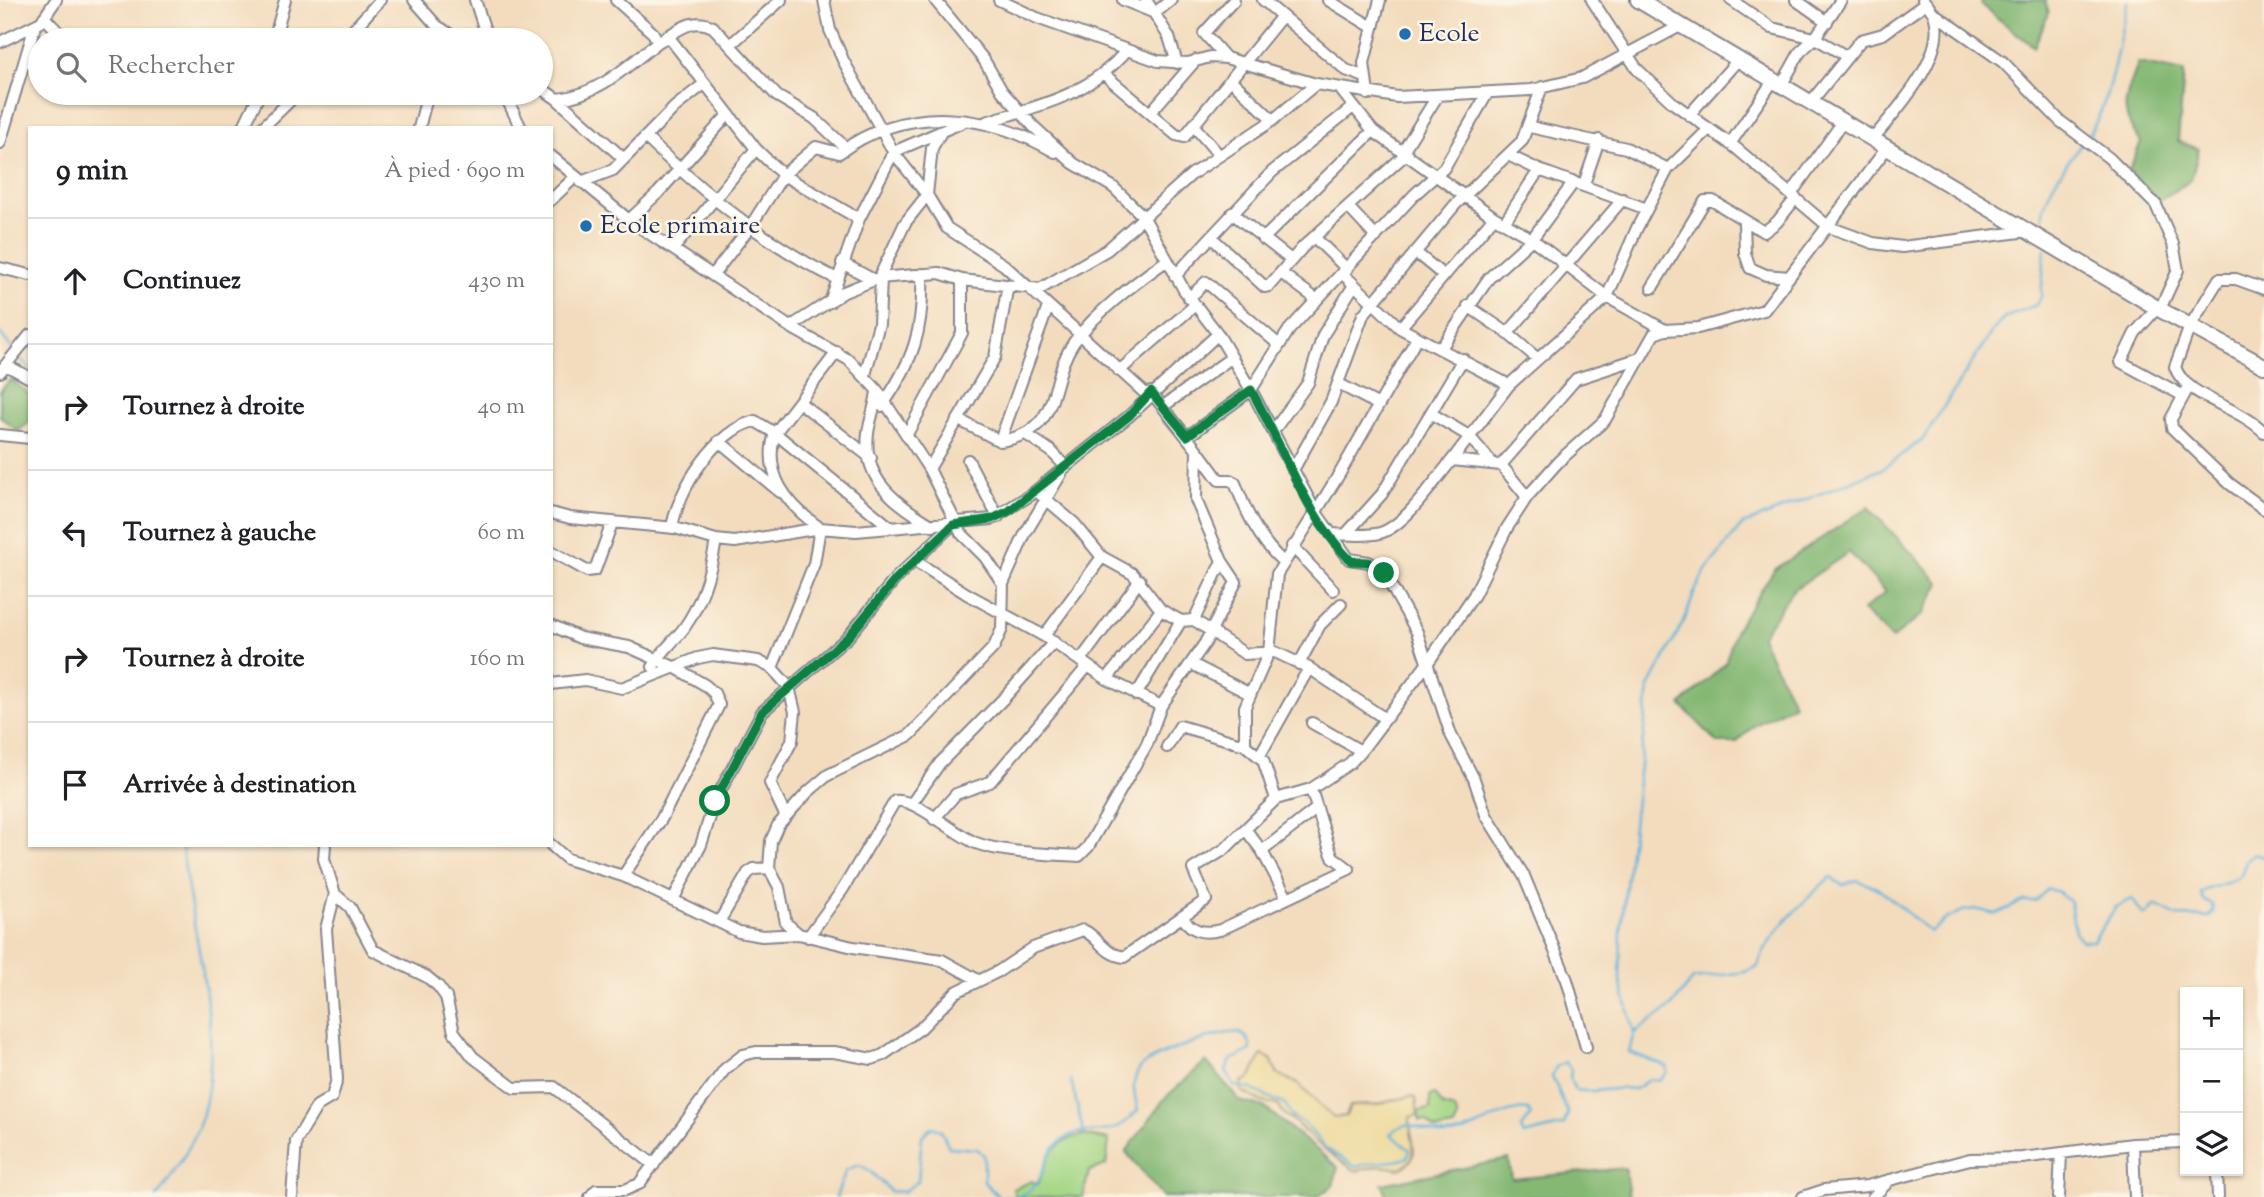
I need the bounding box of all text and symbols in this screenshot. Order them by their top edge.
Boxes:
place label: Ecole [1419,16,1480,53]
marker: Ecole [1397,26,1413,42]
search box [28,28,553,105]
icon: search [52,48,90,86]
text: Rechercher [108,48,235,85]
text: 9 min [56,150,128,193]
text: À pied · 690 m [384,155,525,188]
place label: Ecole primaire [600,208,760,245]
marker: Ecole primaire [578,218,594,234]
icon: ahead [56,262,94,300]
text: Continuez [123,263,241,300]
text: 430 m [468,265,525,298]
icon: right [56,388,94,426]
text: Tournez à droite [123,389,305,426]
text: 40 m [478,391,525,424]
icon: left [56,514,94,552]
text: Tournez à gauche [123,515,316,552]
text: 60 m [477,517,525,550]
route end [1368,557,1399,588]
icon: right [56,640,94,678]
text: Tournez à droite [123,641,305,678]
text: 160 m [470,643,525,676]
icon: arrive [56,766,94,804]
text: Arrivée à destination [123,767,356,804]
route start [699,785,730,816]
map controls [2180,987,2243,1176]
button: + [2180,987,2243,1050]
button: − [2180,1050,2243,1113]
button: layers [2180,1113,2243,1176]

